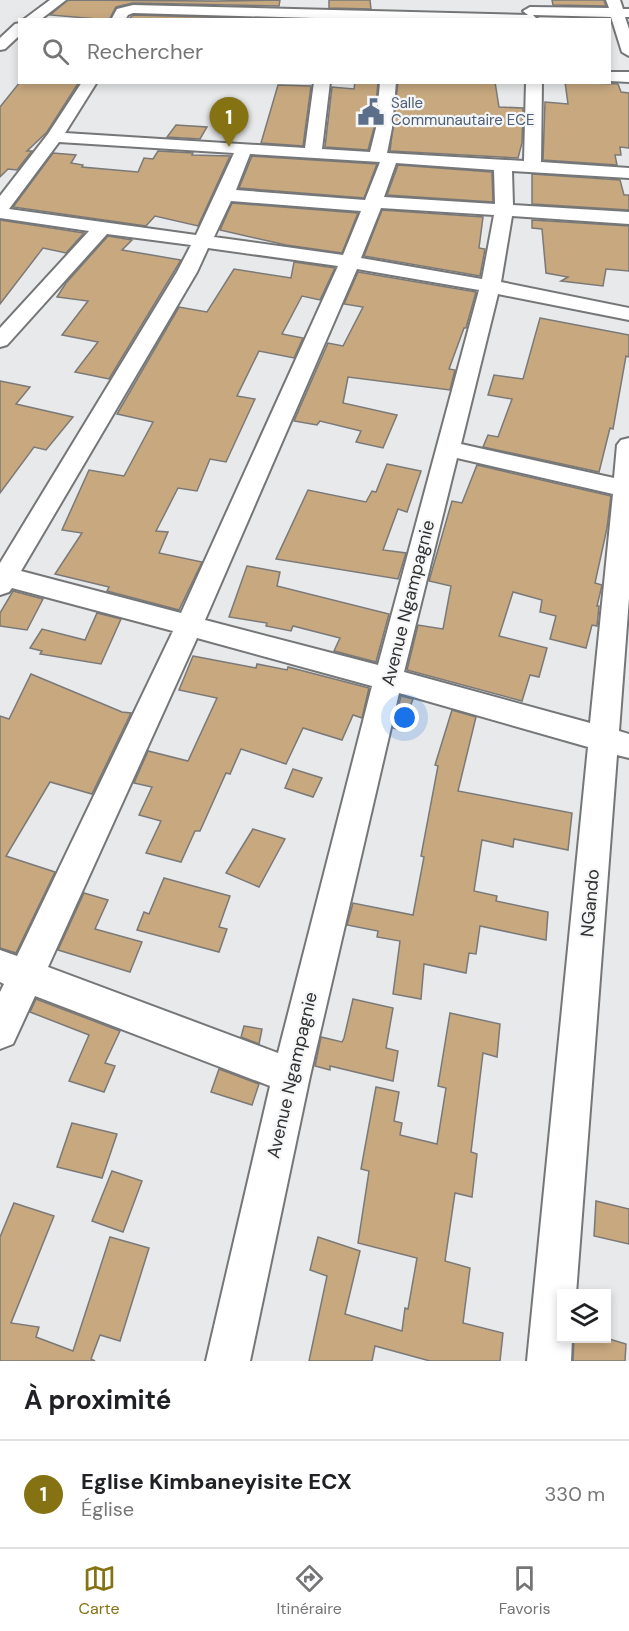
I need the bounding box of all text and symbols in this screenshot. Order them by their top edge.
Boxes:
search box [18,18,611,84]
icon: search [39,35,72,68]
text: Rechercher [87,37,203,66]
place label: Salle Communautaire ECE [391,93,534,130]
public building icon: Salle Communautaire ECE [356,97,386,127]
pin: 1 [210,98,248,147]
street label: Avenue Ngampagnie [376,518,440,688]
your location [390,703,419,732]
street label: NGando [575,868,605,938]
street label: Avenue Ngampagnie [261,989,323,1161]
map controls [557,1289,611,1343]
button: layers [557,1289,611,1343]
text: À proximité [24,1383,171,1417]
text: Eglise Kimbaneyisite ECX [81,1467,352,1496]
text: 1 [40,1481,47,1507]
text: 330 m [545,1481,605,1507]
text: Église [81,1496,134,1522]
tab: Carte [78,1562,120,1619]
tab: Itinéraire [277,1562,342,1619]
tab: Favoris [499,1562,551,1619]

